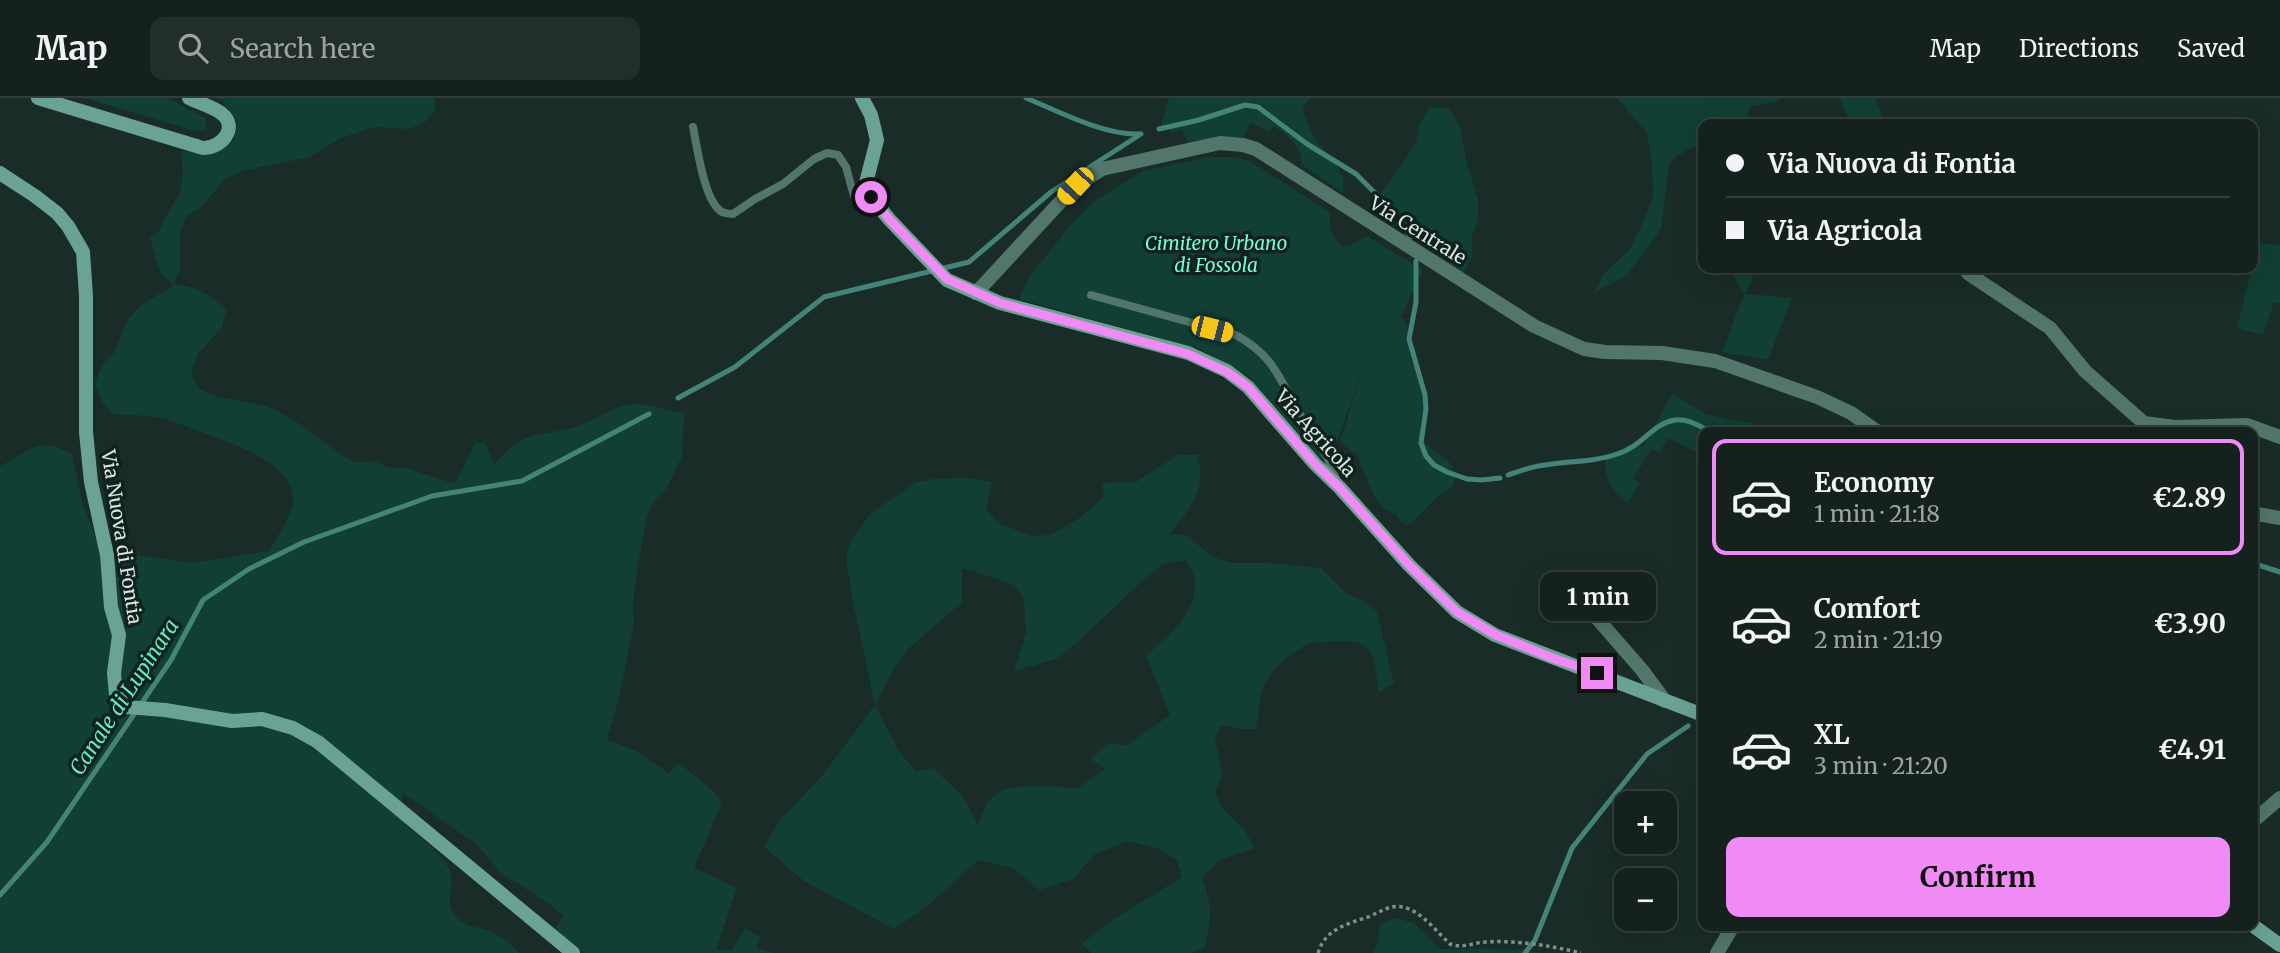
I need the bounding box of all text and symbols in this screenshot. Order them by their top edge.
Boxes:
search box [150,17,640,80]
text: Map [35,28,108,69]
icon: search [174,29,212,67]
text: Search here [230,32,375,65]
text: Map [1930,33,1981,64]
text: Directions [2019,33,2139,64]
text: Saved [2177,33,2245,64]
text: Via Nuova di Fontia [1768,147,2016,180]
car [1053,163,1098,209]
route start [855,181,887,213]
street label: Via Centrale [1364,190,1471,269]
text: Via Agricola [1768,214,1922,247]
park label: Cimitero Urbano di Fossola [1145,231,1287,277]
car [1190,314,1235,344]
street label: Via Agricola [1270,384,1362,482]
street label: Via Nuova di Fontia [96,447,148,626]
icon: car [1730,466,1793,529]
text: Economy [1814,466,1934,499]
text: €2.89 [2152,481,2226,514]
text: 1 min · 21:18 [1814,499,1940,528]
callout: 1 min [1539,572,1655,620]
text: 1 min [1567,582,1629,611]
icon: car [1730,592,1793,655]
text: Comfort [1814,592,1920,625]
text: €3.90 [2154,607,2226,640]
water label: Canale di Lupinara [63,614,185,780]
text: 2 min · 21:19 [1814,625,1943,654]
route end [1581,657,1613,689]
icon: car [1730,718,1793,781]
text: XL [1814,718,1850,751]
text: €4.91 [2158,733,2226,766]
text: 3 min · 21:20 [1814,751,1948,780]
map controls [1614,791,1677,931]
button: + [1614,791,1677,854]
button: Confirm [1726,837,2230,917]
button: − [1614,868,1677,931]

